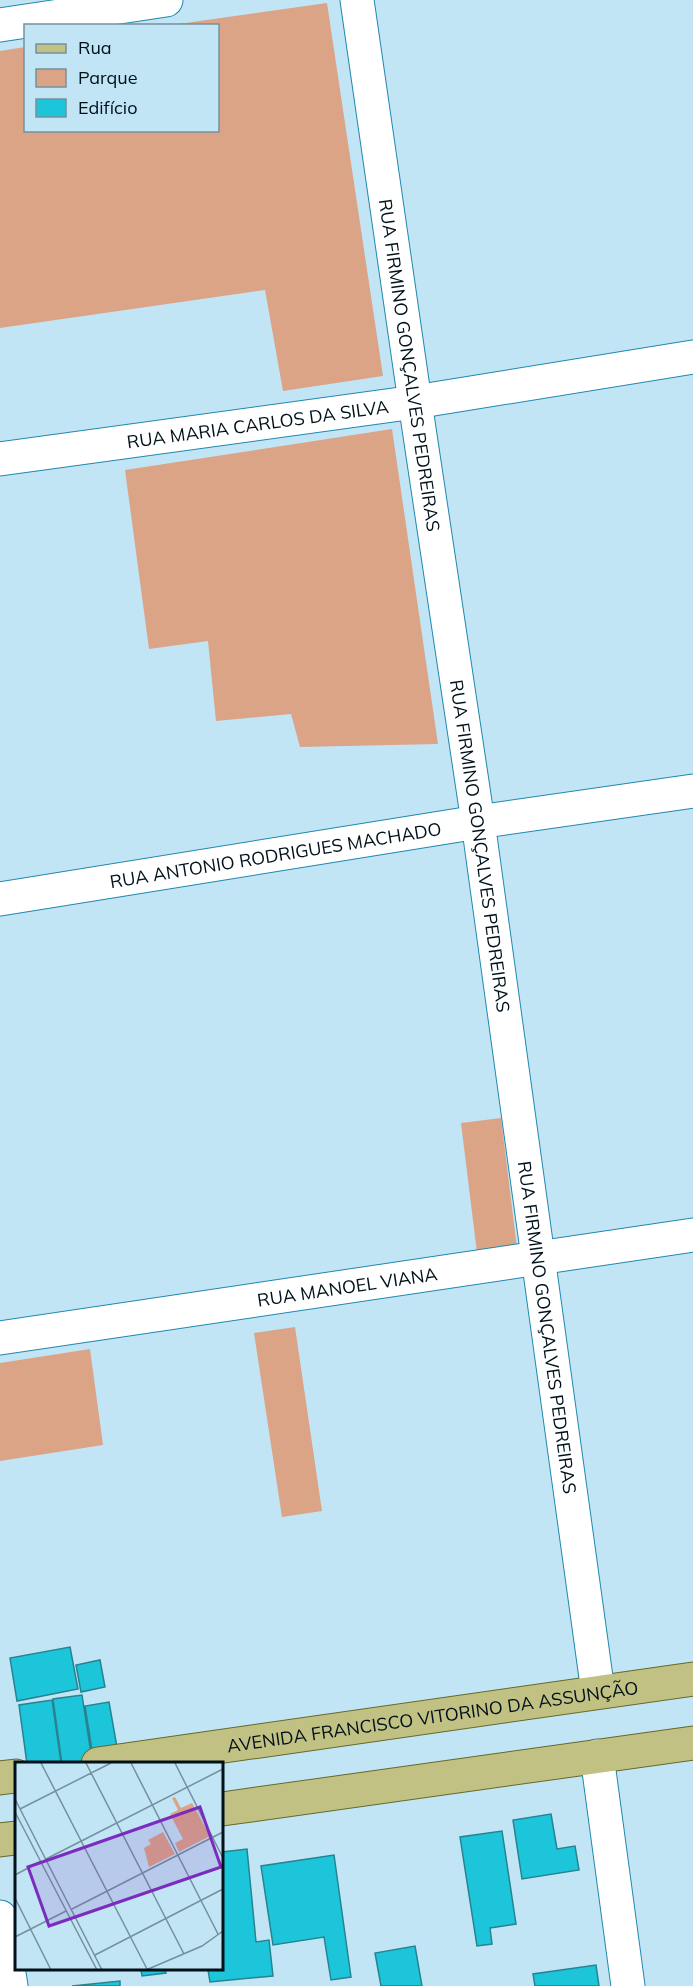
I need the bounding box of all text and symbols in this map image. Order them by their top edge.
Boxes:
legend [24,24,219,132]
text: Rua [78,36,112,59]
text: Parque [78,66,137,89]
text: Edifício [78,96,137,119]
street label: RUA FIRMINO GONÇALVES PEDREIRAS [374,197,446,533]
street label: RUA MARIA CARLOS DA SILVA [125,394,390,453]
street label: RUA FIRMINO GONÇALVES PEDREIRAS [445,678,516,1014]
street label: RUA ANTONIO RODRIGUES MACHADO [108,817,443,893]
street label: RUA FIRMINO GONÇALVES PEDREIRAS [513,1159,582,1495]
street label: RUA MANOEL VIANA [256,1262,439,1311]
street label: AVENIDA FRANCISCO VITORINO DA ASSUNÇÃO [225,1675,640,1757]
inset map [15,1762,224,1971]

